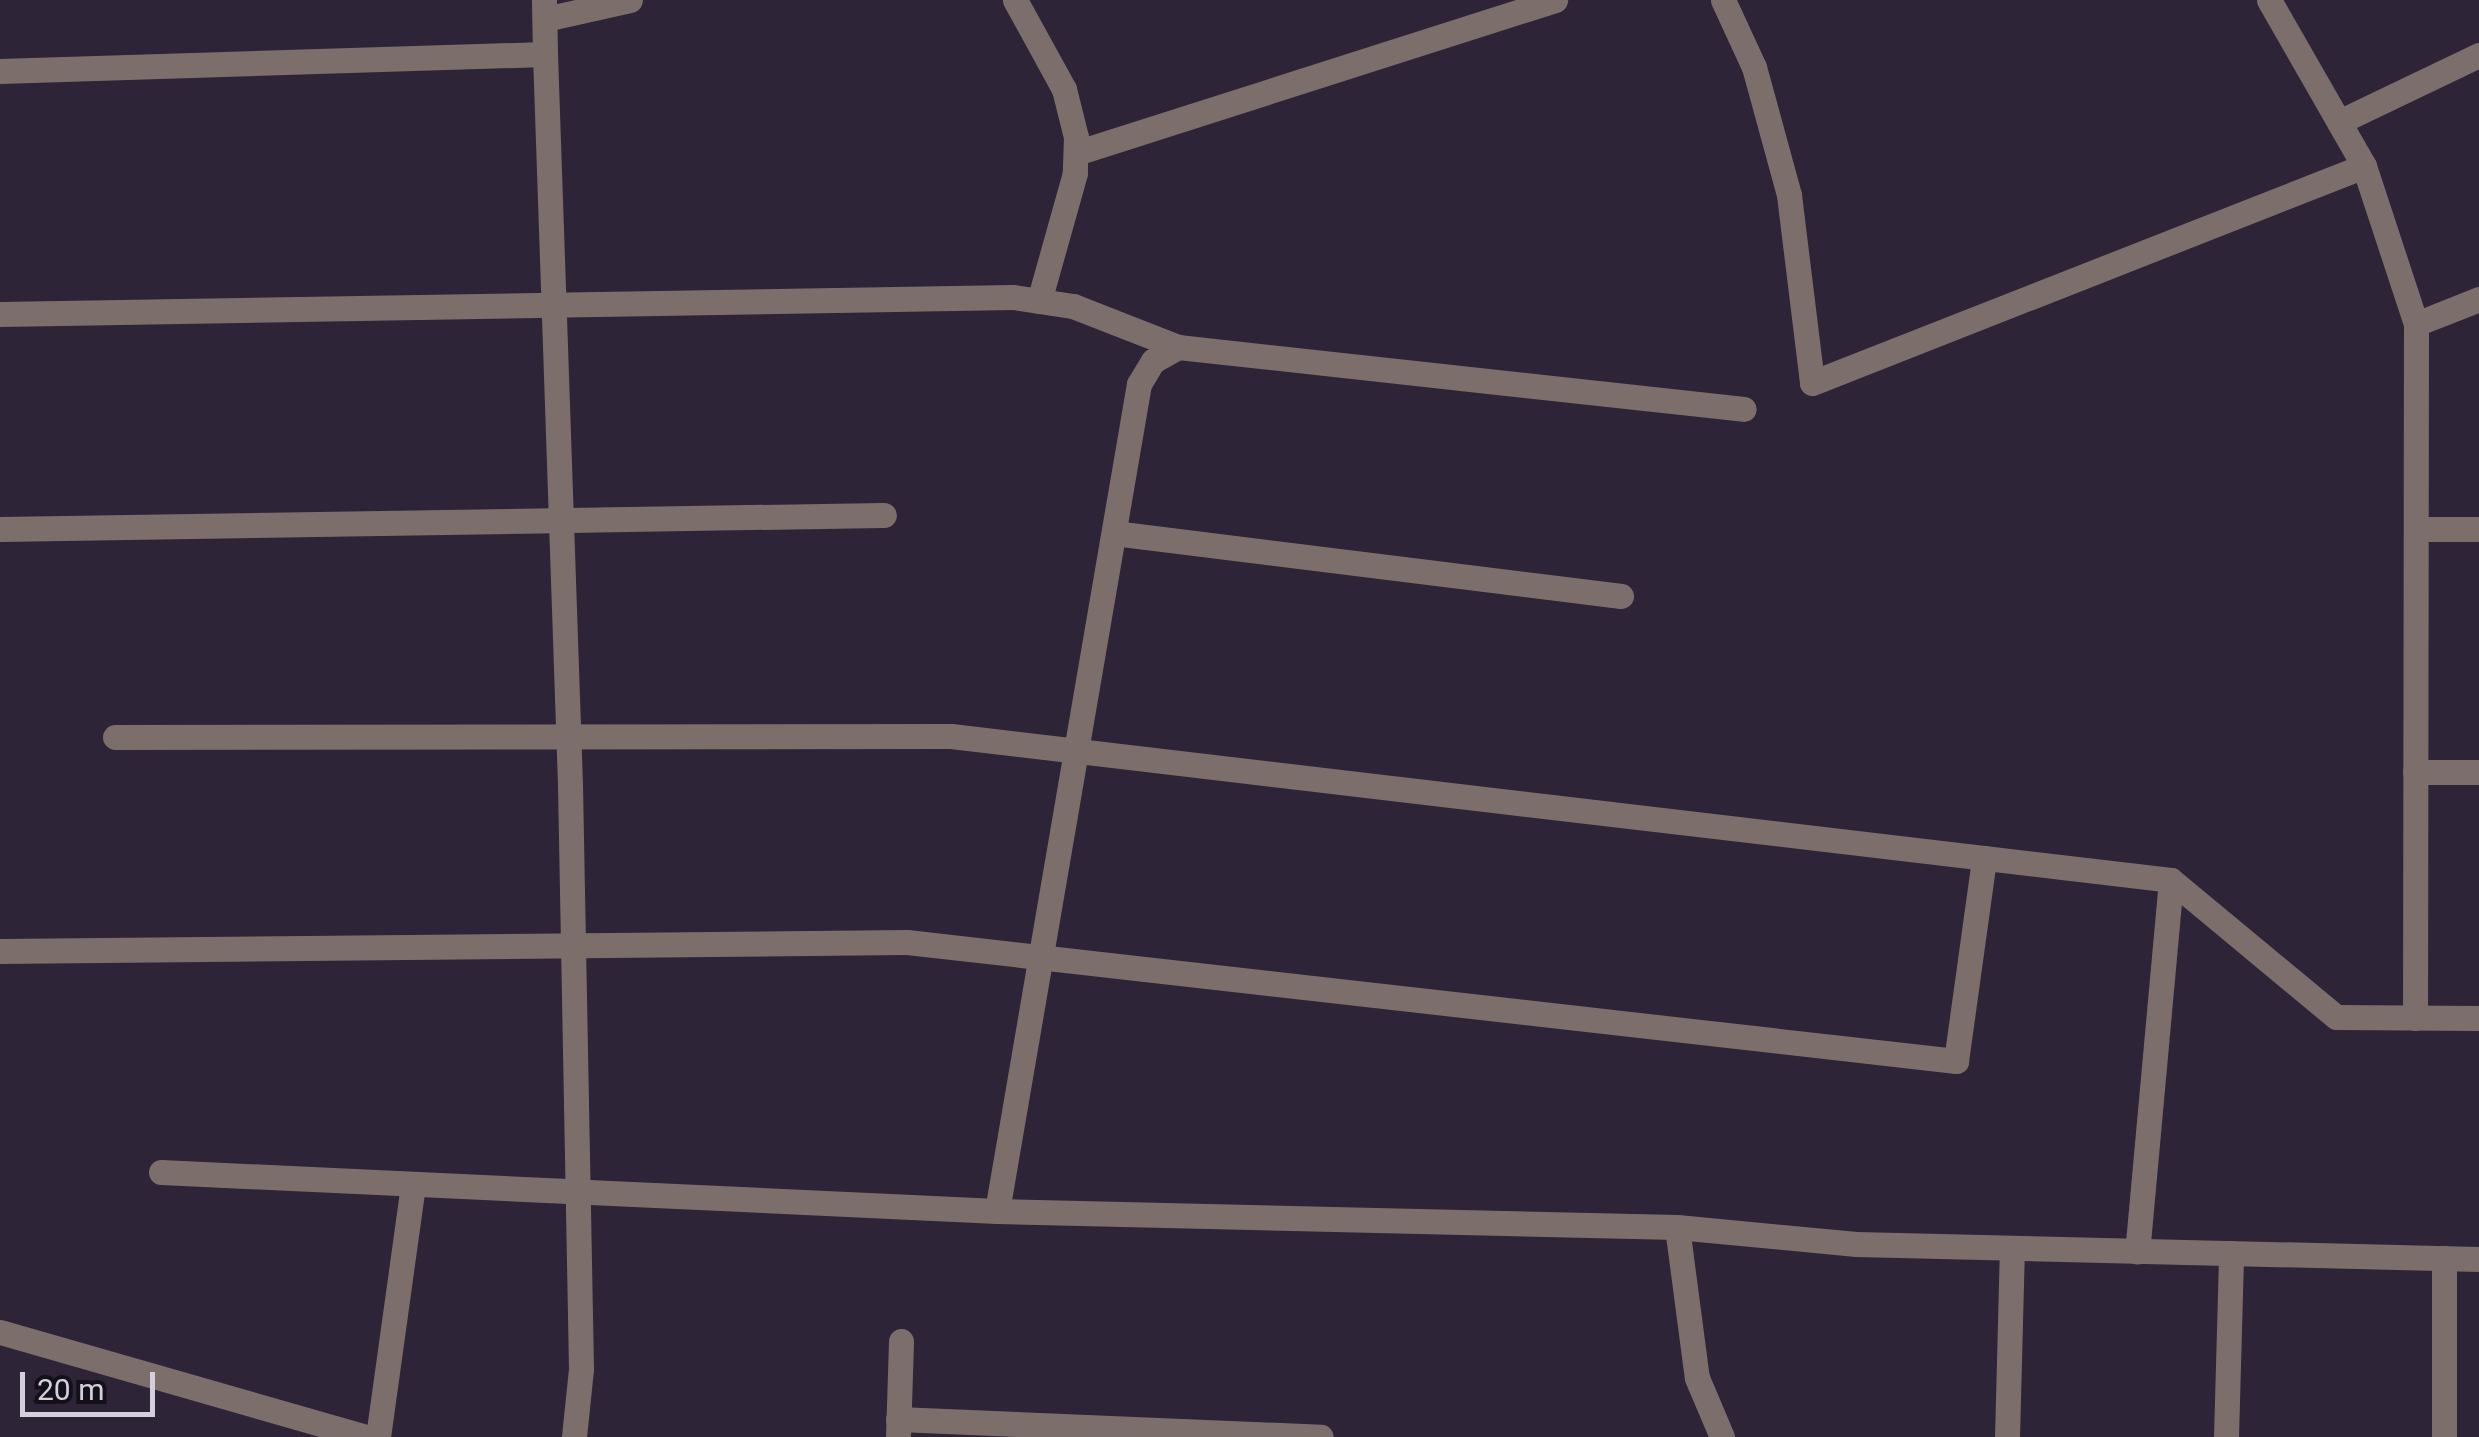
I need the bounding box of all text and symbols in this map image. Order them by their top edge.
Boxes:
scale bar [25,1352,160,1414]
text: 20 m [37,1372,104,1407]

